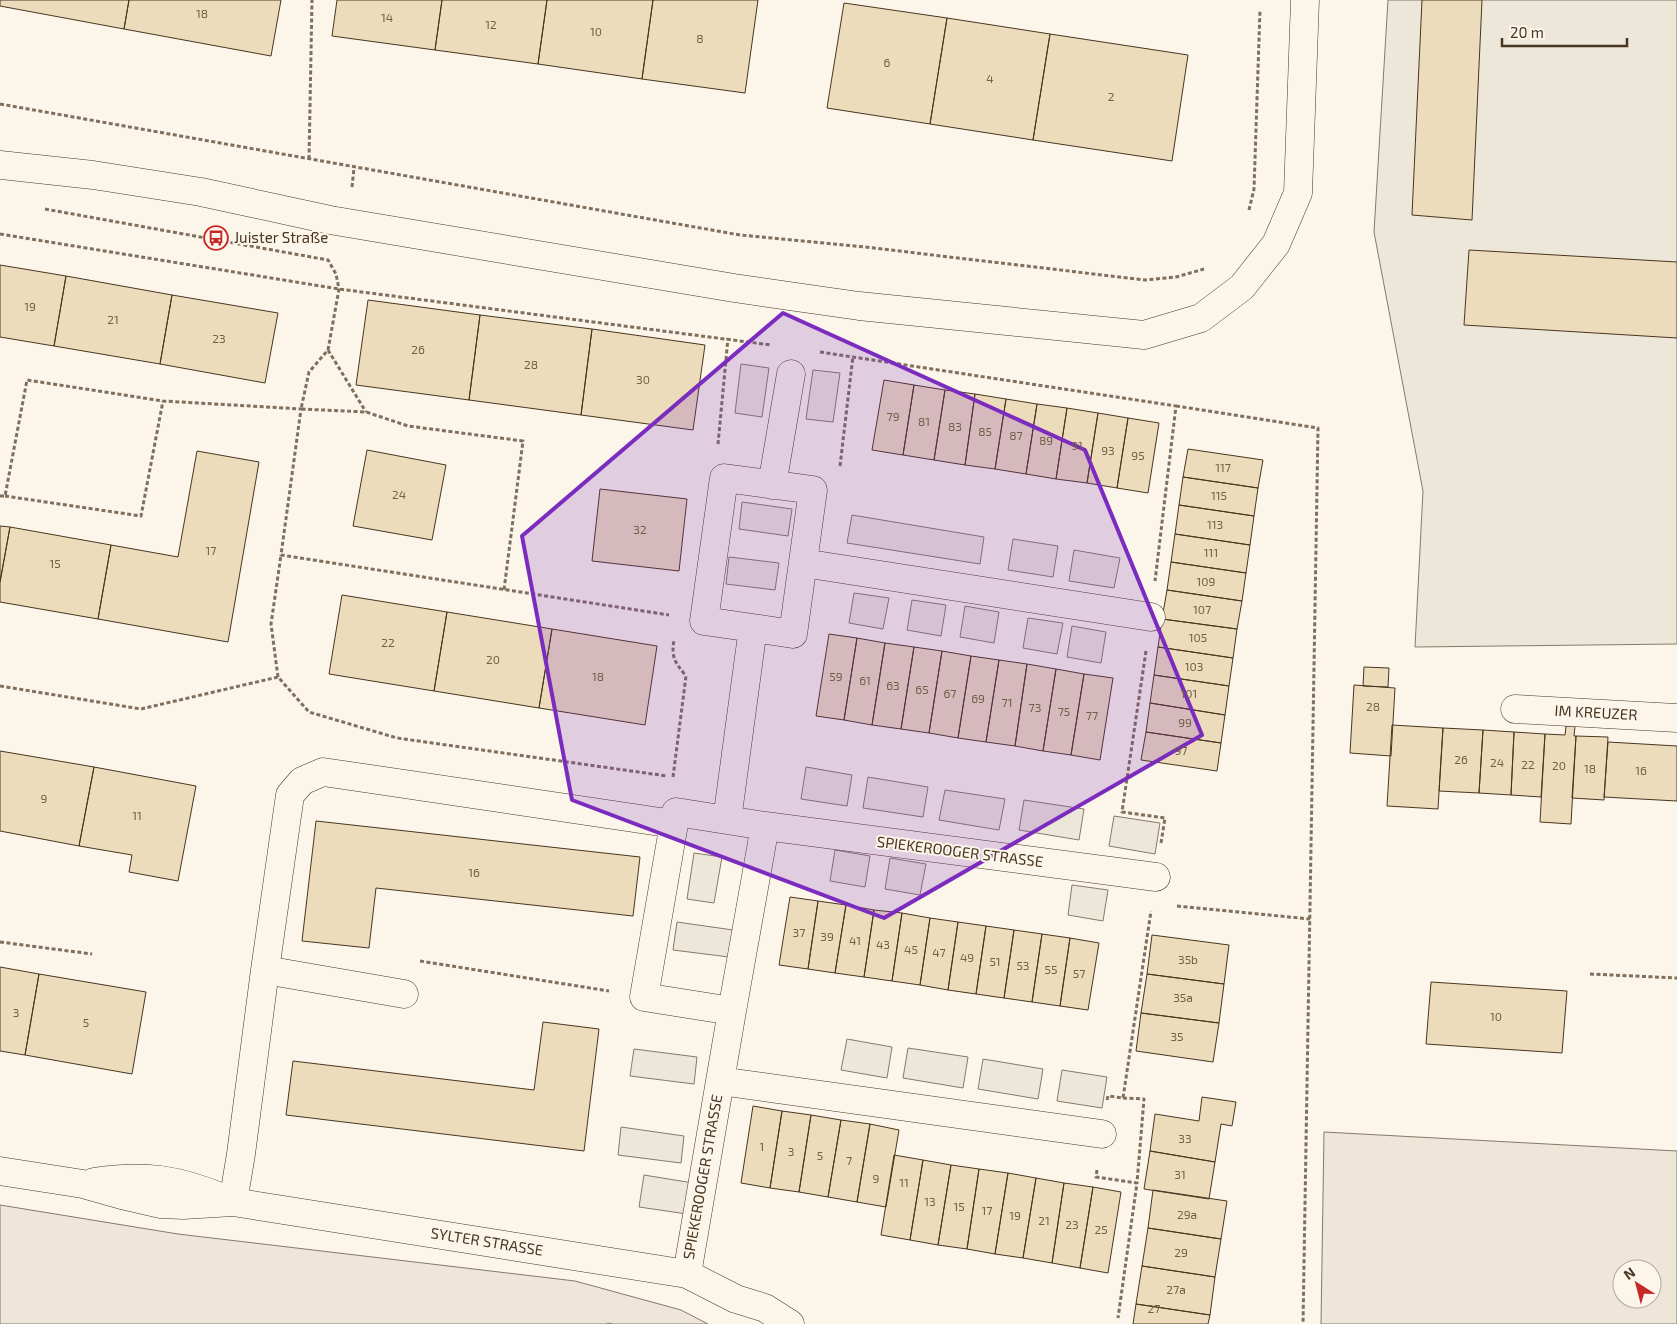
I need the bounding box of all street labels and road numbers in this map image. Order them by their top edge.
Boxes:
street label: IM KREUZER [1554,701,1638,723]
street label: SPIEKEROOGER STRASSE [876,832,1044,870]
street label: SPIEKEROOGER STRASSE [679,1093,725,1261]
street label: SYLTER STRASSE [430,1223,545,1259]

